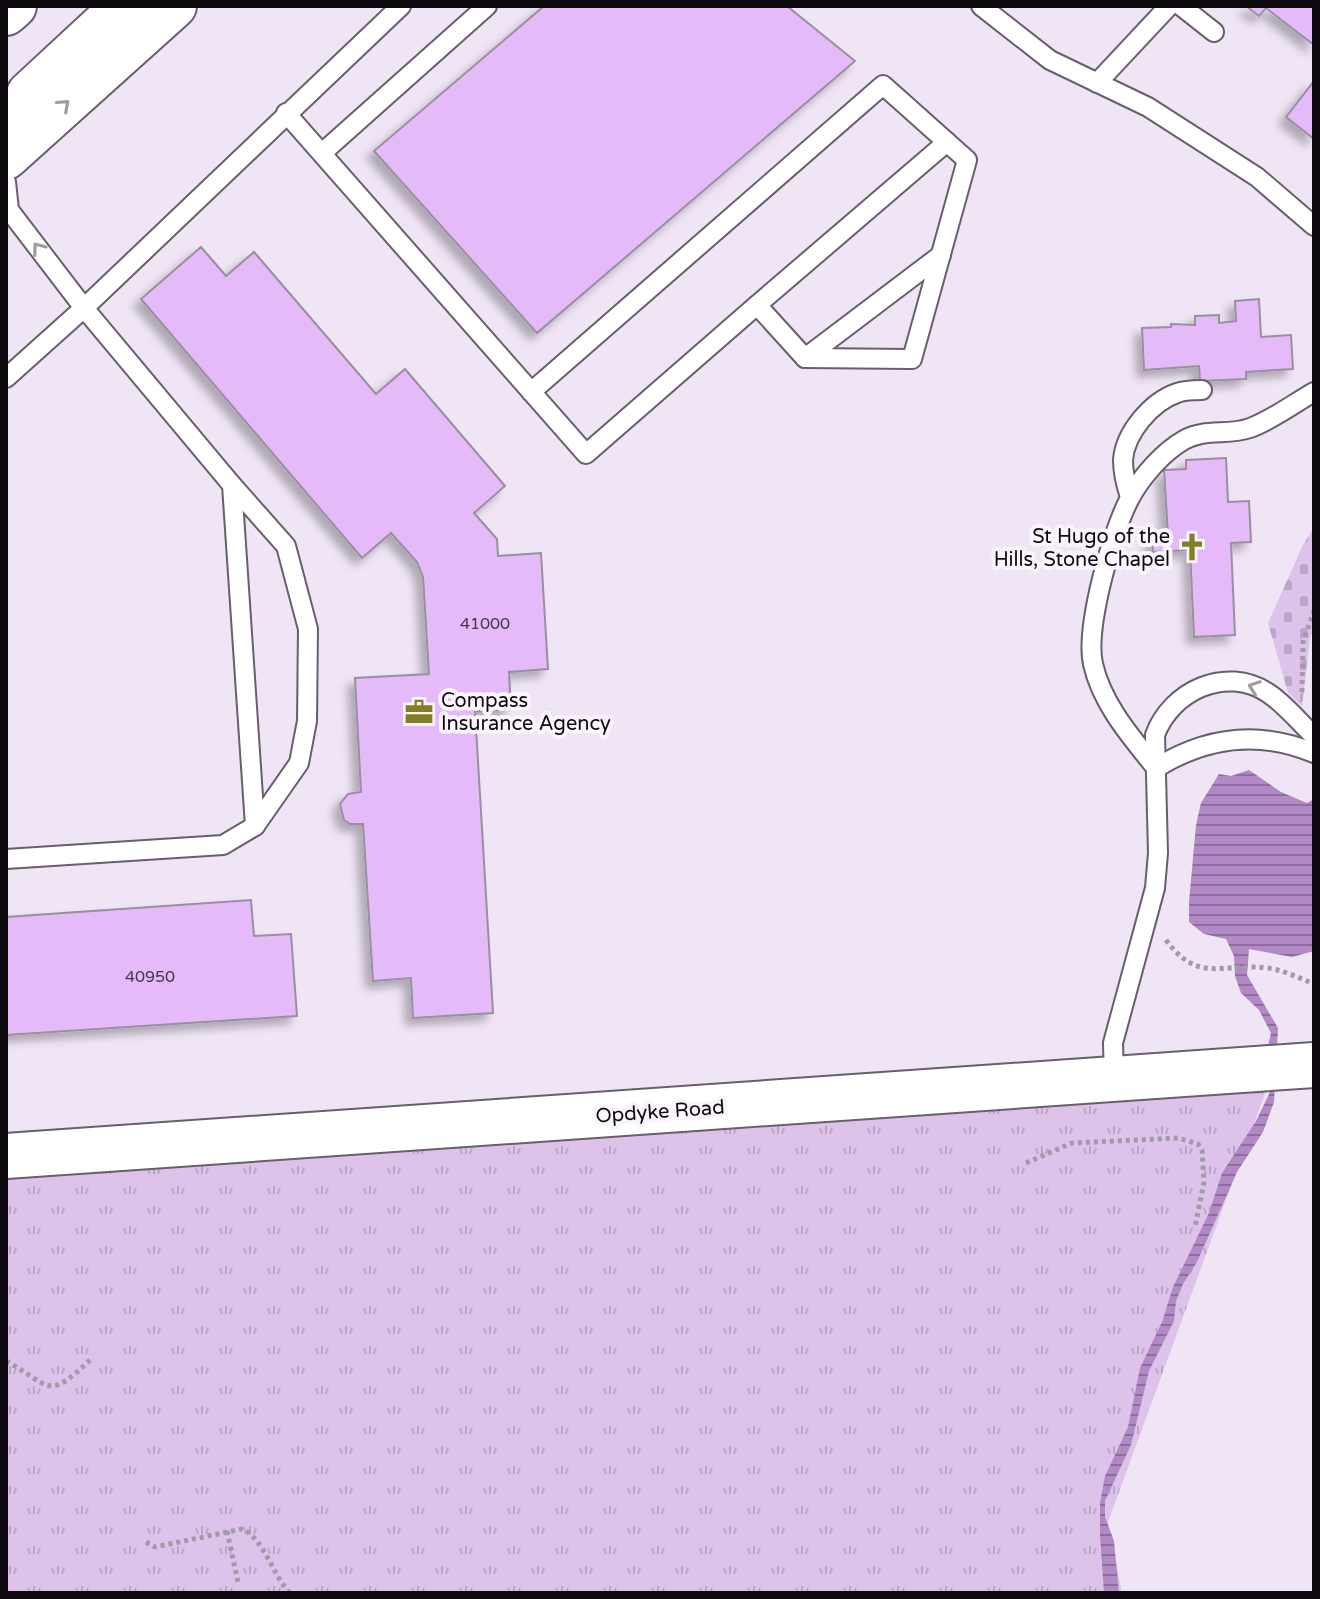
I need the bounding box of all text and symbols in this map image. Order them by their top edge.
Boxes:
one-way arrow [55,99,69,114]
one-way arrow [34,242,48,257]
place label: St Hugo of the Hills, Stone Chapel [994,525,1170,572]
church icon: St Hugo of the Hills, Stone Chapel [1177,532,1207,562]
house number: 41000 [460,614,510,634]
one-way arrow [1248,681,1262,697]
place label: Compass Insurance Agency [441,689,611,736]
office icon: Compass Insurance Agency [404,697,434,727]
house number: 40950 [125,967,175,987]
street label: Opdyke Road [595,1096,726,1128]

